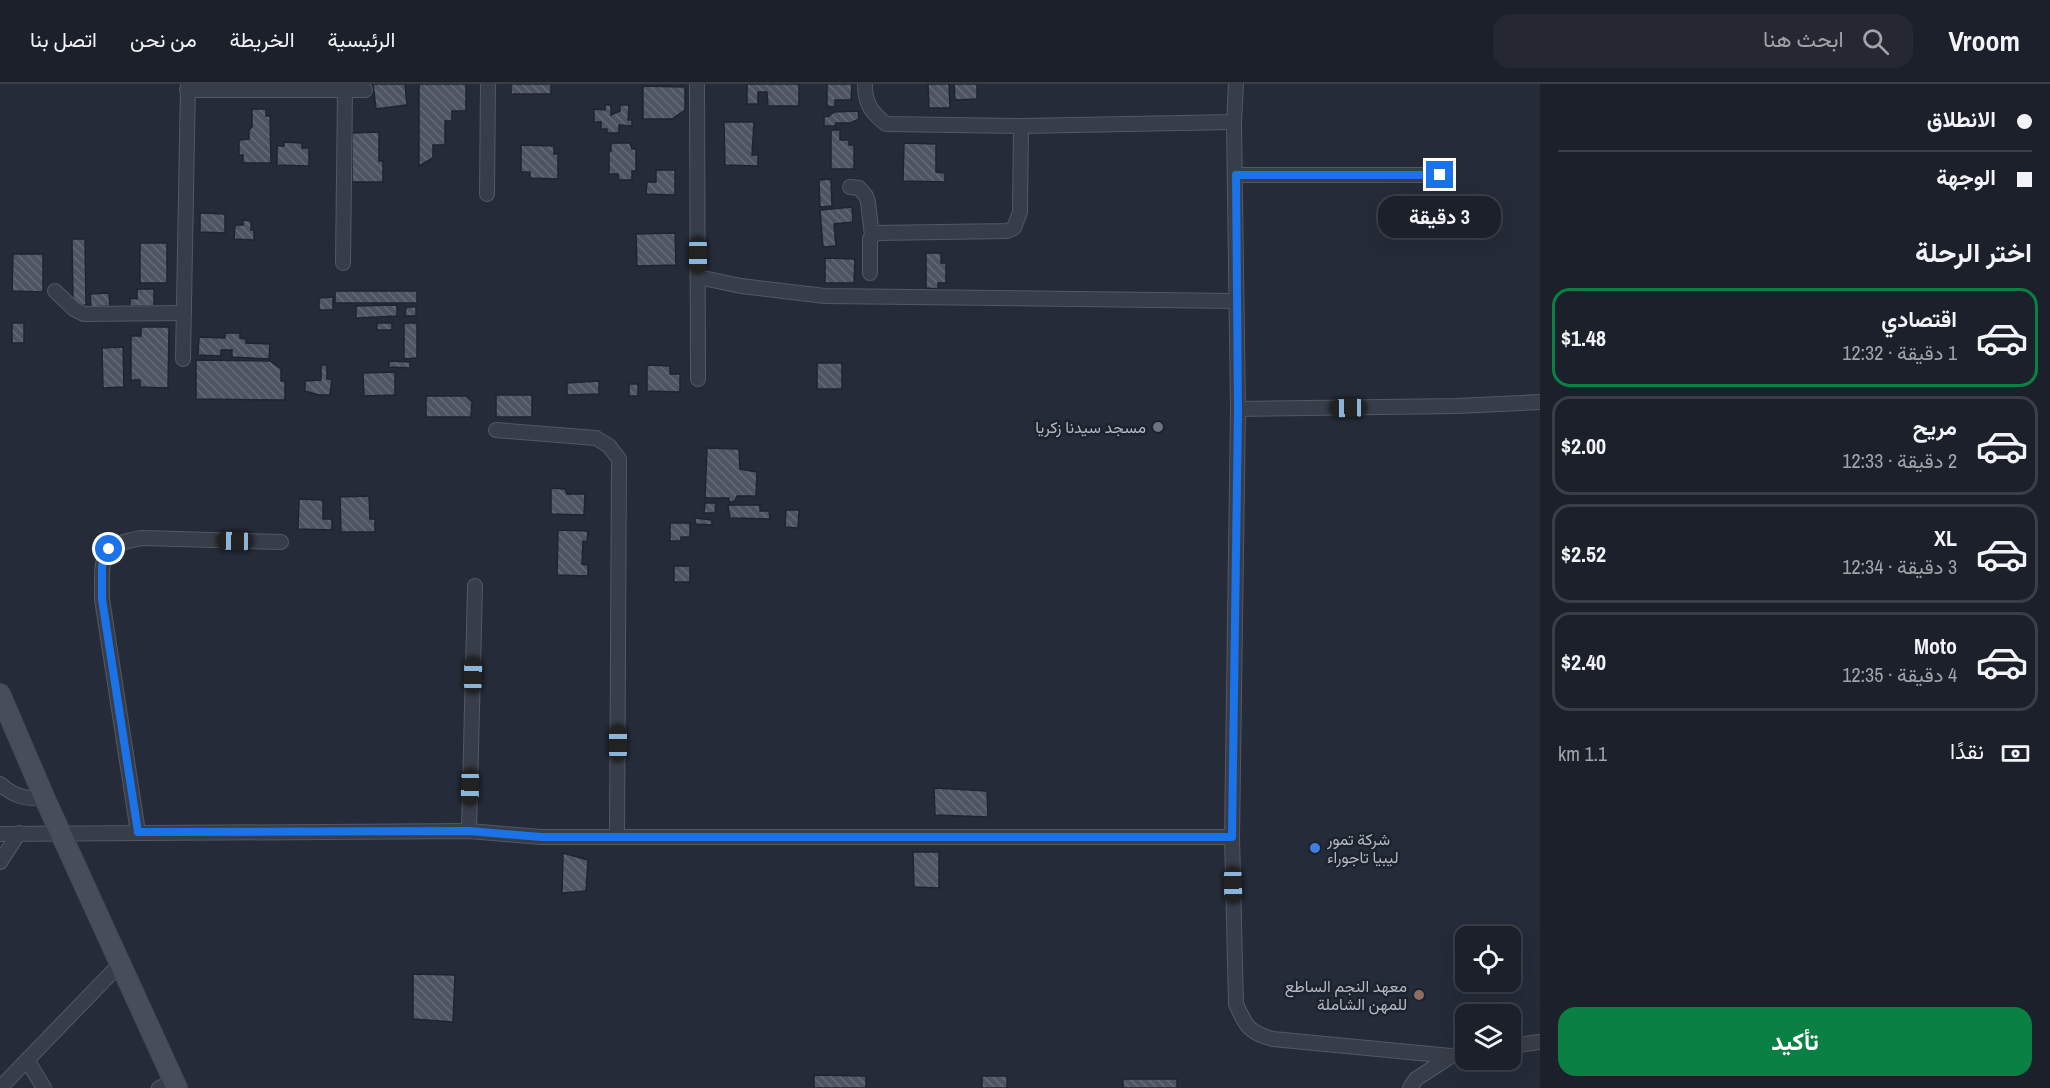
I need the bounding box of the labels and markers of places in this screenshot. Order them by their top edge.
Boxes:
place label: مسجد سيدنا زكريا [1035,416,1146,438]
marker: مسجد سيدنا زكريا [1151,420,1165,434]
place label: شركة تمور ليبيا تاجوراء [1326,828,1399,868]
marker: شركة تمور ليبيا تاجوراء [1308,841,1322,855]
place label: معهد النجم الساطع للمهن الشاملة [1285,975,1407,1015]
marker: معهد النجم الساطع للمهن الشاملة [1412,988,1426,1002]

